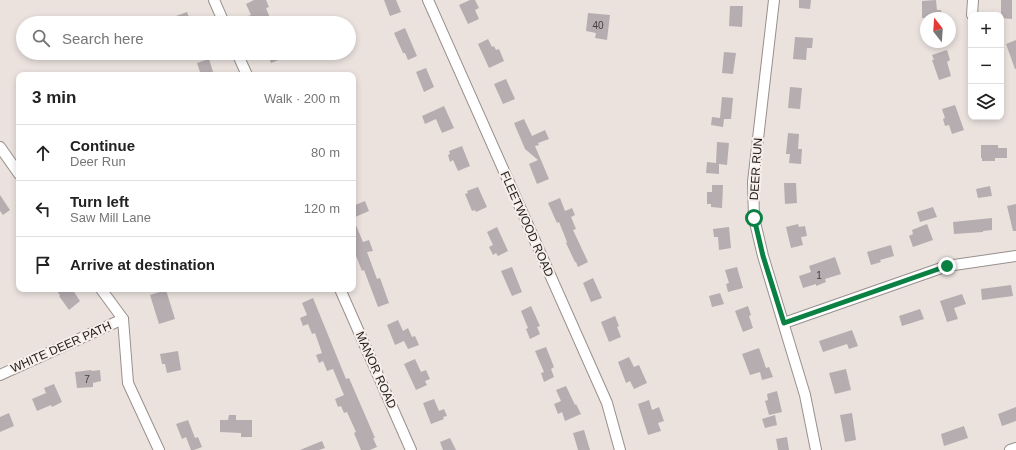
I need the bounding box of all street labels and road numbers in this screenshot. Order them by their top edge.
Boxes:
street label: DEER RUN [747,137,765,201]
street label: FLEETWOOD ROAD [497,169,557,279]
street label: WHITE DEER PATH [8,318,114,376]
street label: MANOR ROAD [353,329,399,411]

